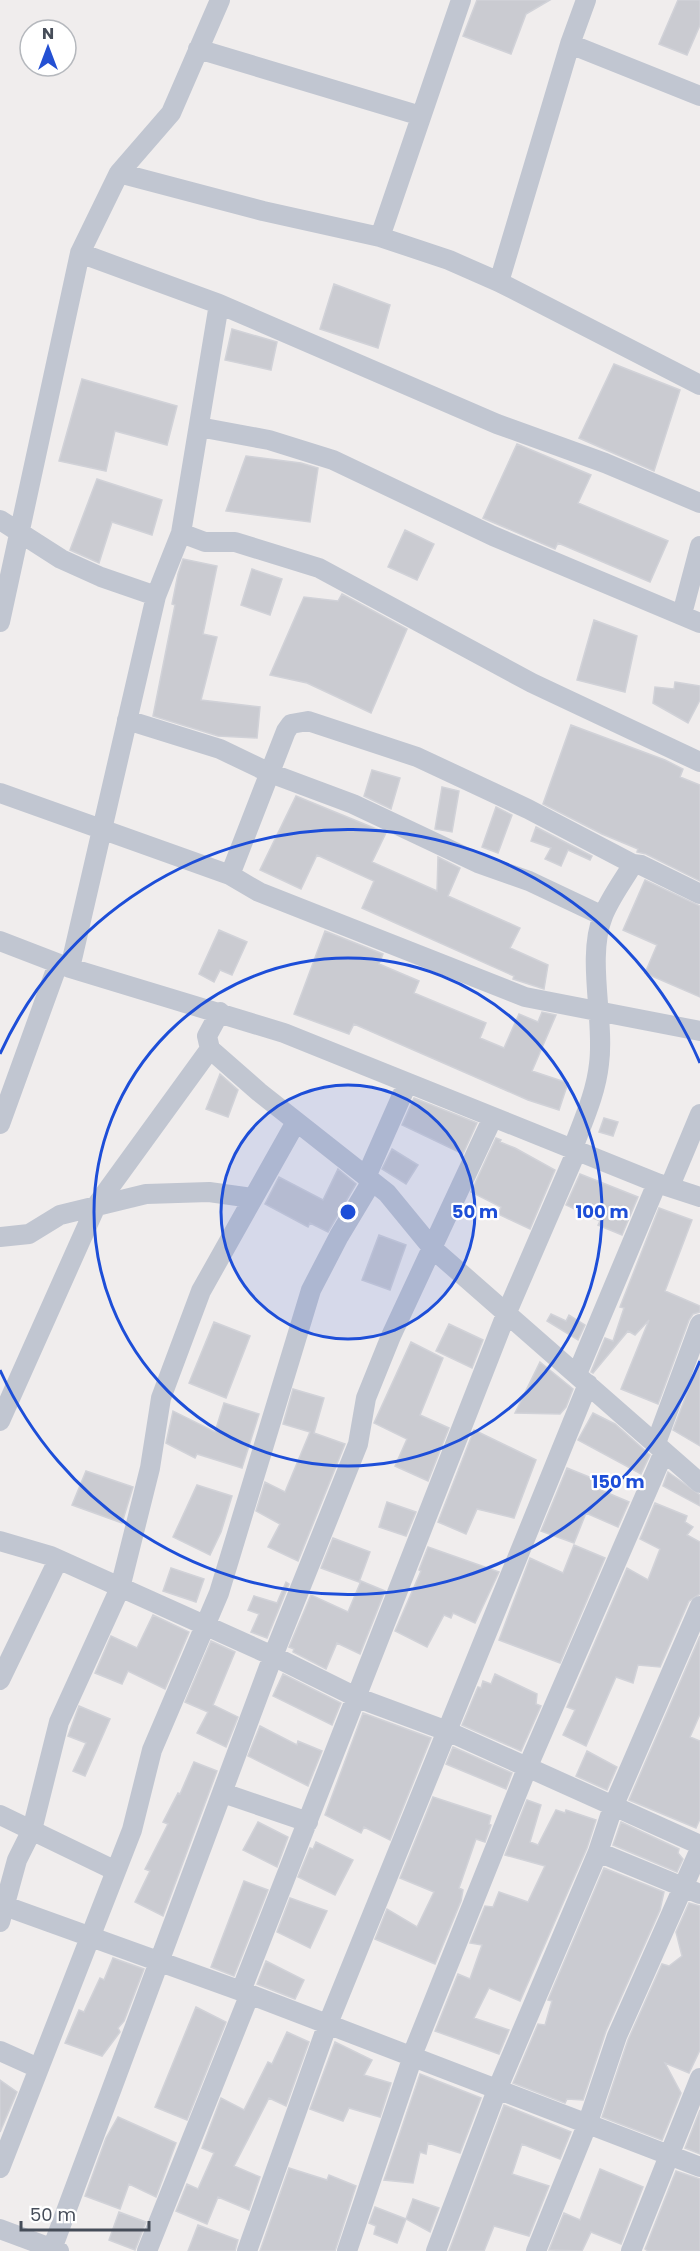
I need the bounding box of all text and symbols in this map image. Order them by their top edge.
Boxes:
north arrow [18,18,78,78]
text: N [42,22,54,45]
text: 50 m [452,1199,498,1224]
text: 100 m [575,1199,629,1224]
centre of rings [338,1202,358,1222]
text: 150 m [591,1469,645,1494]
scale bar [21,2194,148,2232]
text: 50 m [30,2202,76,2227]

